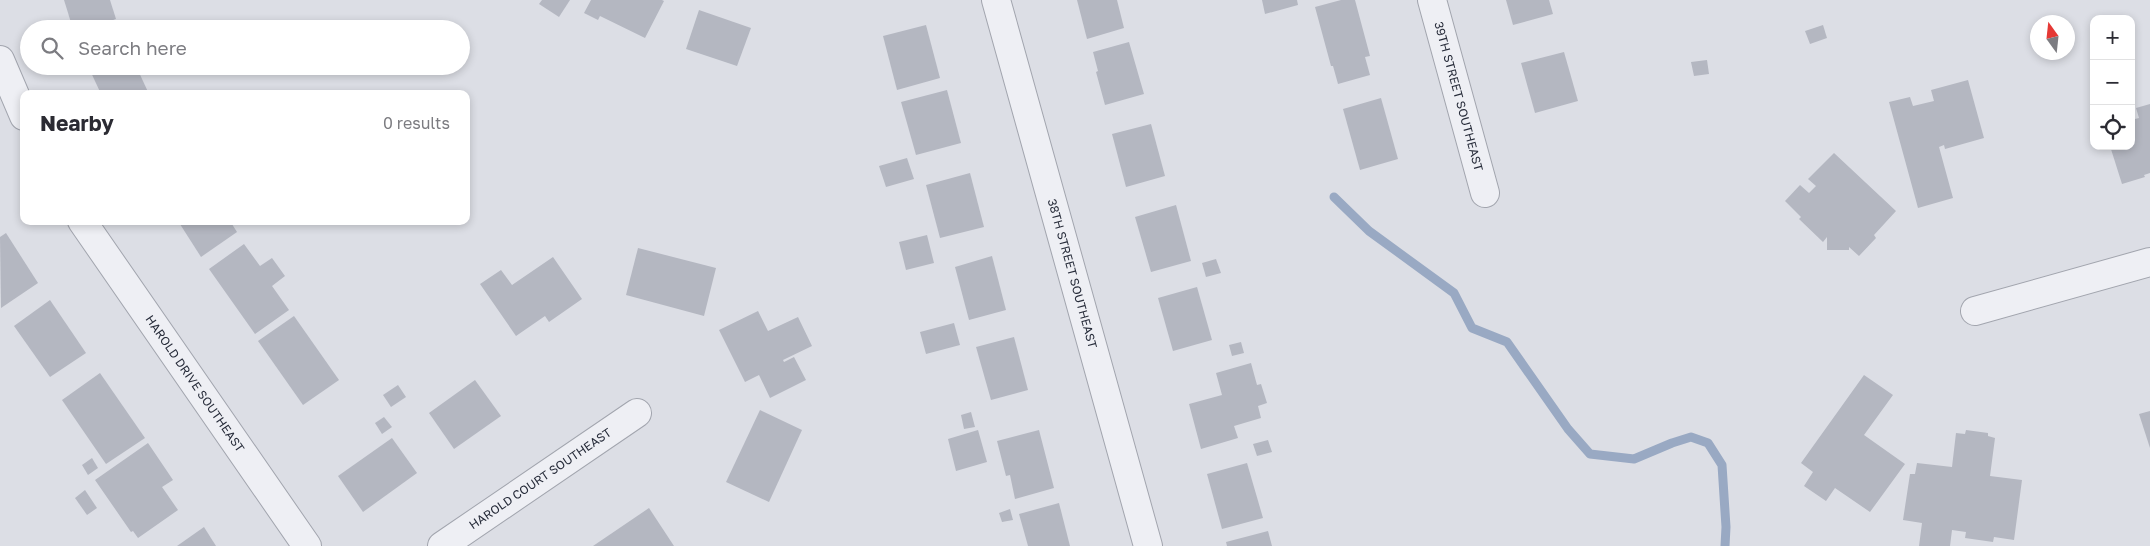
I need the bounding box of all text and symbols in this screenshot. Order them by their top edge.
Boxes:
north arrow [2030,15,2075,60]
map controls [2090,15,2135,150]
button: + [2090,15,2135,60]
search box [20,20,470,75]
street label: 39TH STREET SOUTHEAST [1431,20,1487,173]
icon: search [38,34,66,62]
text: Search here [78,36,187,59]
button: − [2090,60,2135,105]
button: locate [2090,105,2135,150]
text: Nearby [40,110,114,136]
text: 0 results [383,113,450,133]
street label: 38TH STREET SOUTHEAST [1045,197,1101,350]
street label: HAROLD DRIVE SOUTHEAST [142,312,248,455]
street label: HAROLD COURT SOUTHEAST [466,424,615,532]

